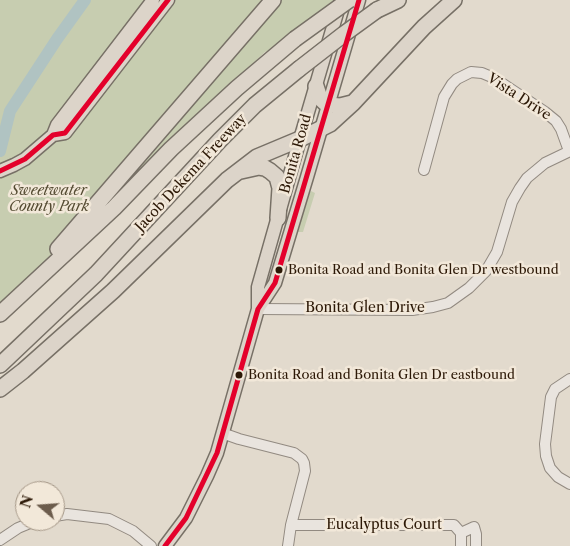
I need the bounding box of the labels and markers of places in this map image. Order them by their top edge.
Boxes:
place label: Bonita Road and Bonita Glen Dr westbound [288,262,559,278]
marker: Bonita Road and Bonita Glen Dr westbound [274,265,284,275]
place label: Bonita Road and Bonita Glen Dr eastbound [248,367,515,383]
marker: Bonita Road and Bonita Glen Dr eastbound [234,370,244,380]

